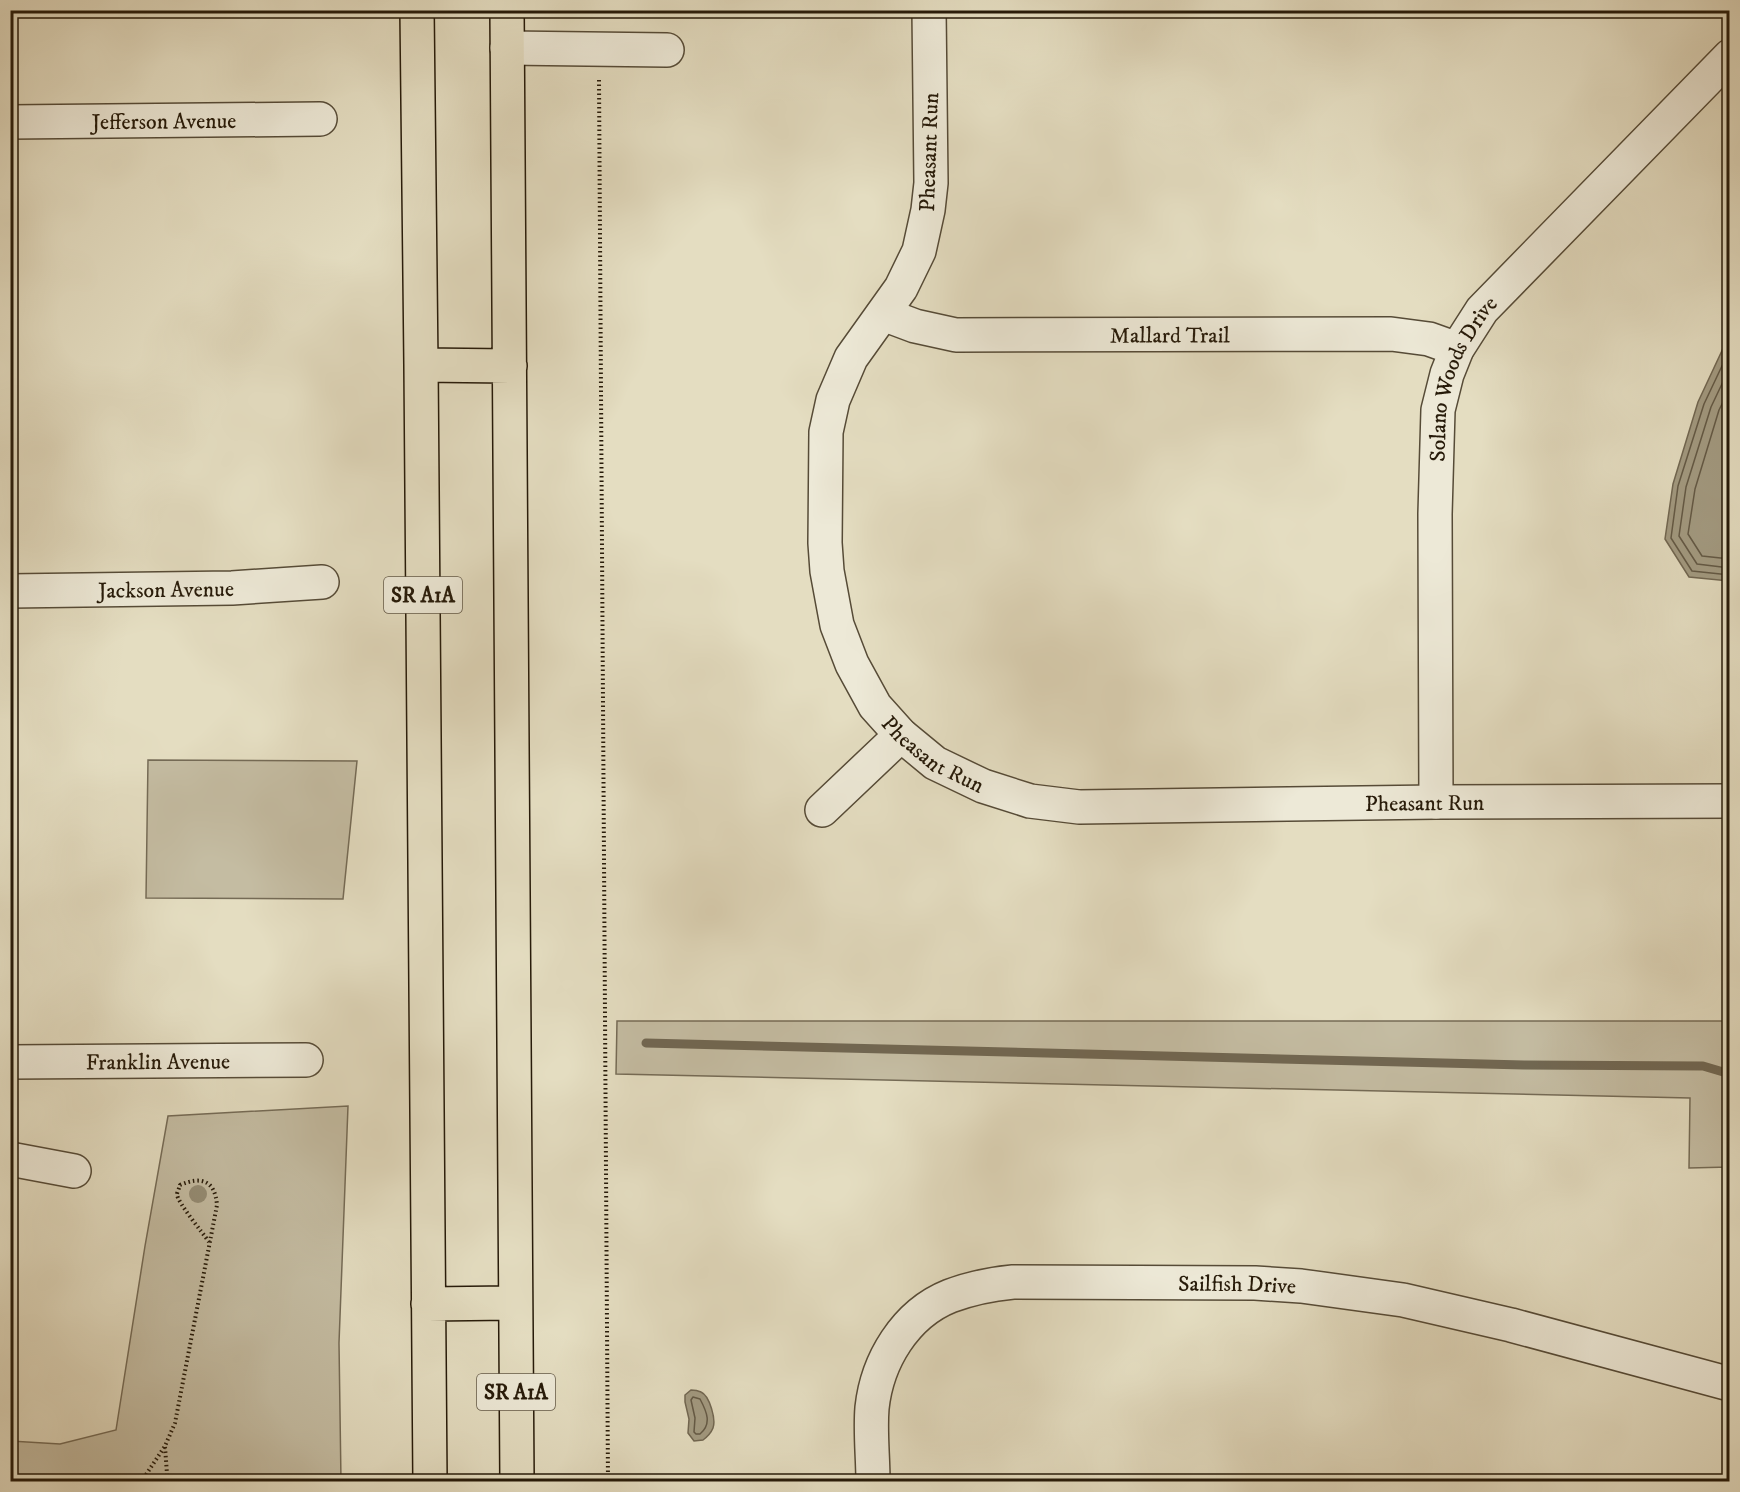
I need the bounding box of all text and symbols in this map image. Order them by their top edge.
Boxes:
street label: Pheasant Run [914,91,945,212]
street label: Jefferson Avenue [89,108,237,136]
street label: Solano Woods Drive [1425,291,1503,462]
street label: Mallard Trail [1110,322,1230,350]
street label: Jackson Avenue [96,576,234,605]
road number: SR A1A [384,577,462,613]
street label: Pheasant Run [875,711,989,800]
street label: Pheasant Run [1365,790,1485,818]
street label: Franklin Avenue [86,1049,230,1076]
street label: Sailfish Drive [1178,1271,1297,1301]
road number: SR A1A [477,1374,555,1410]

